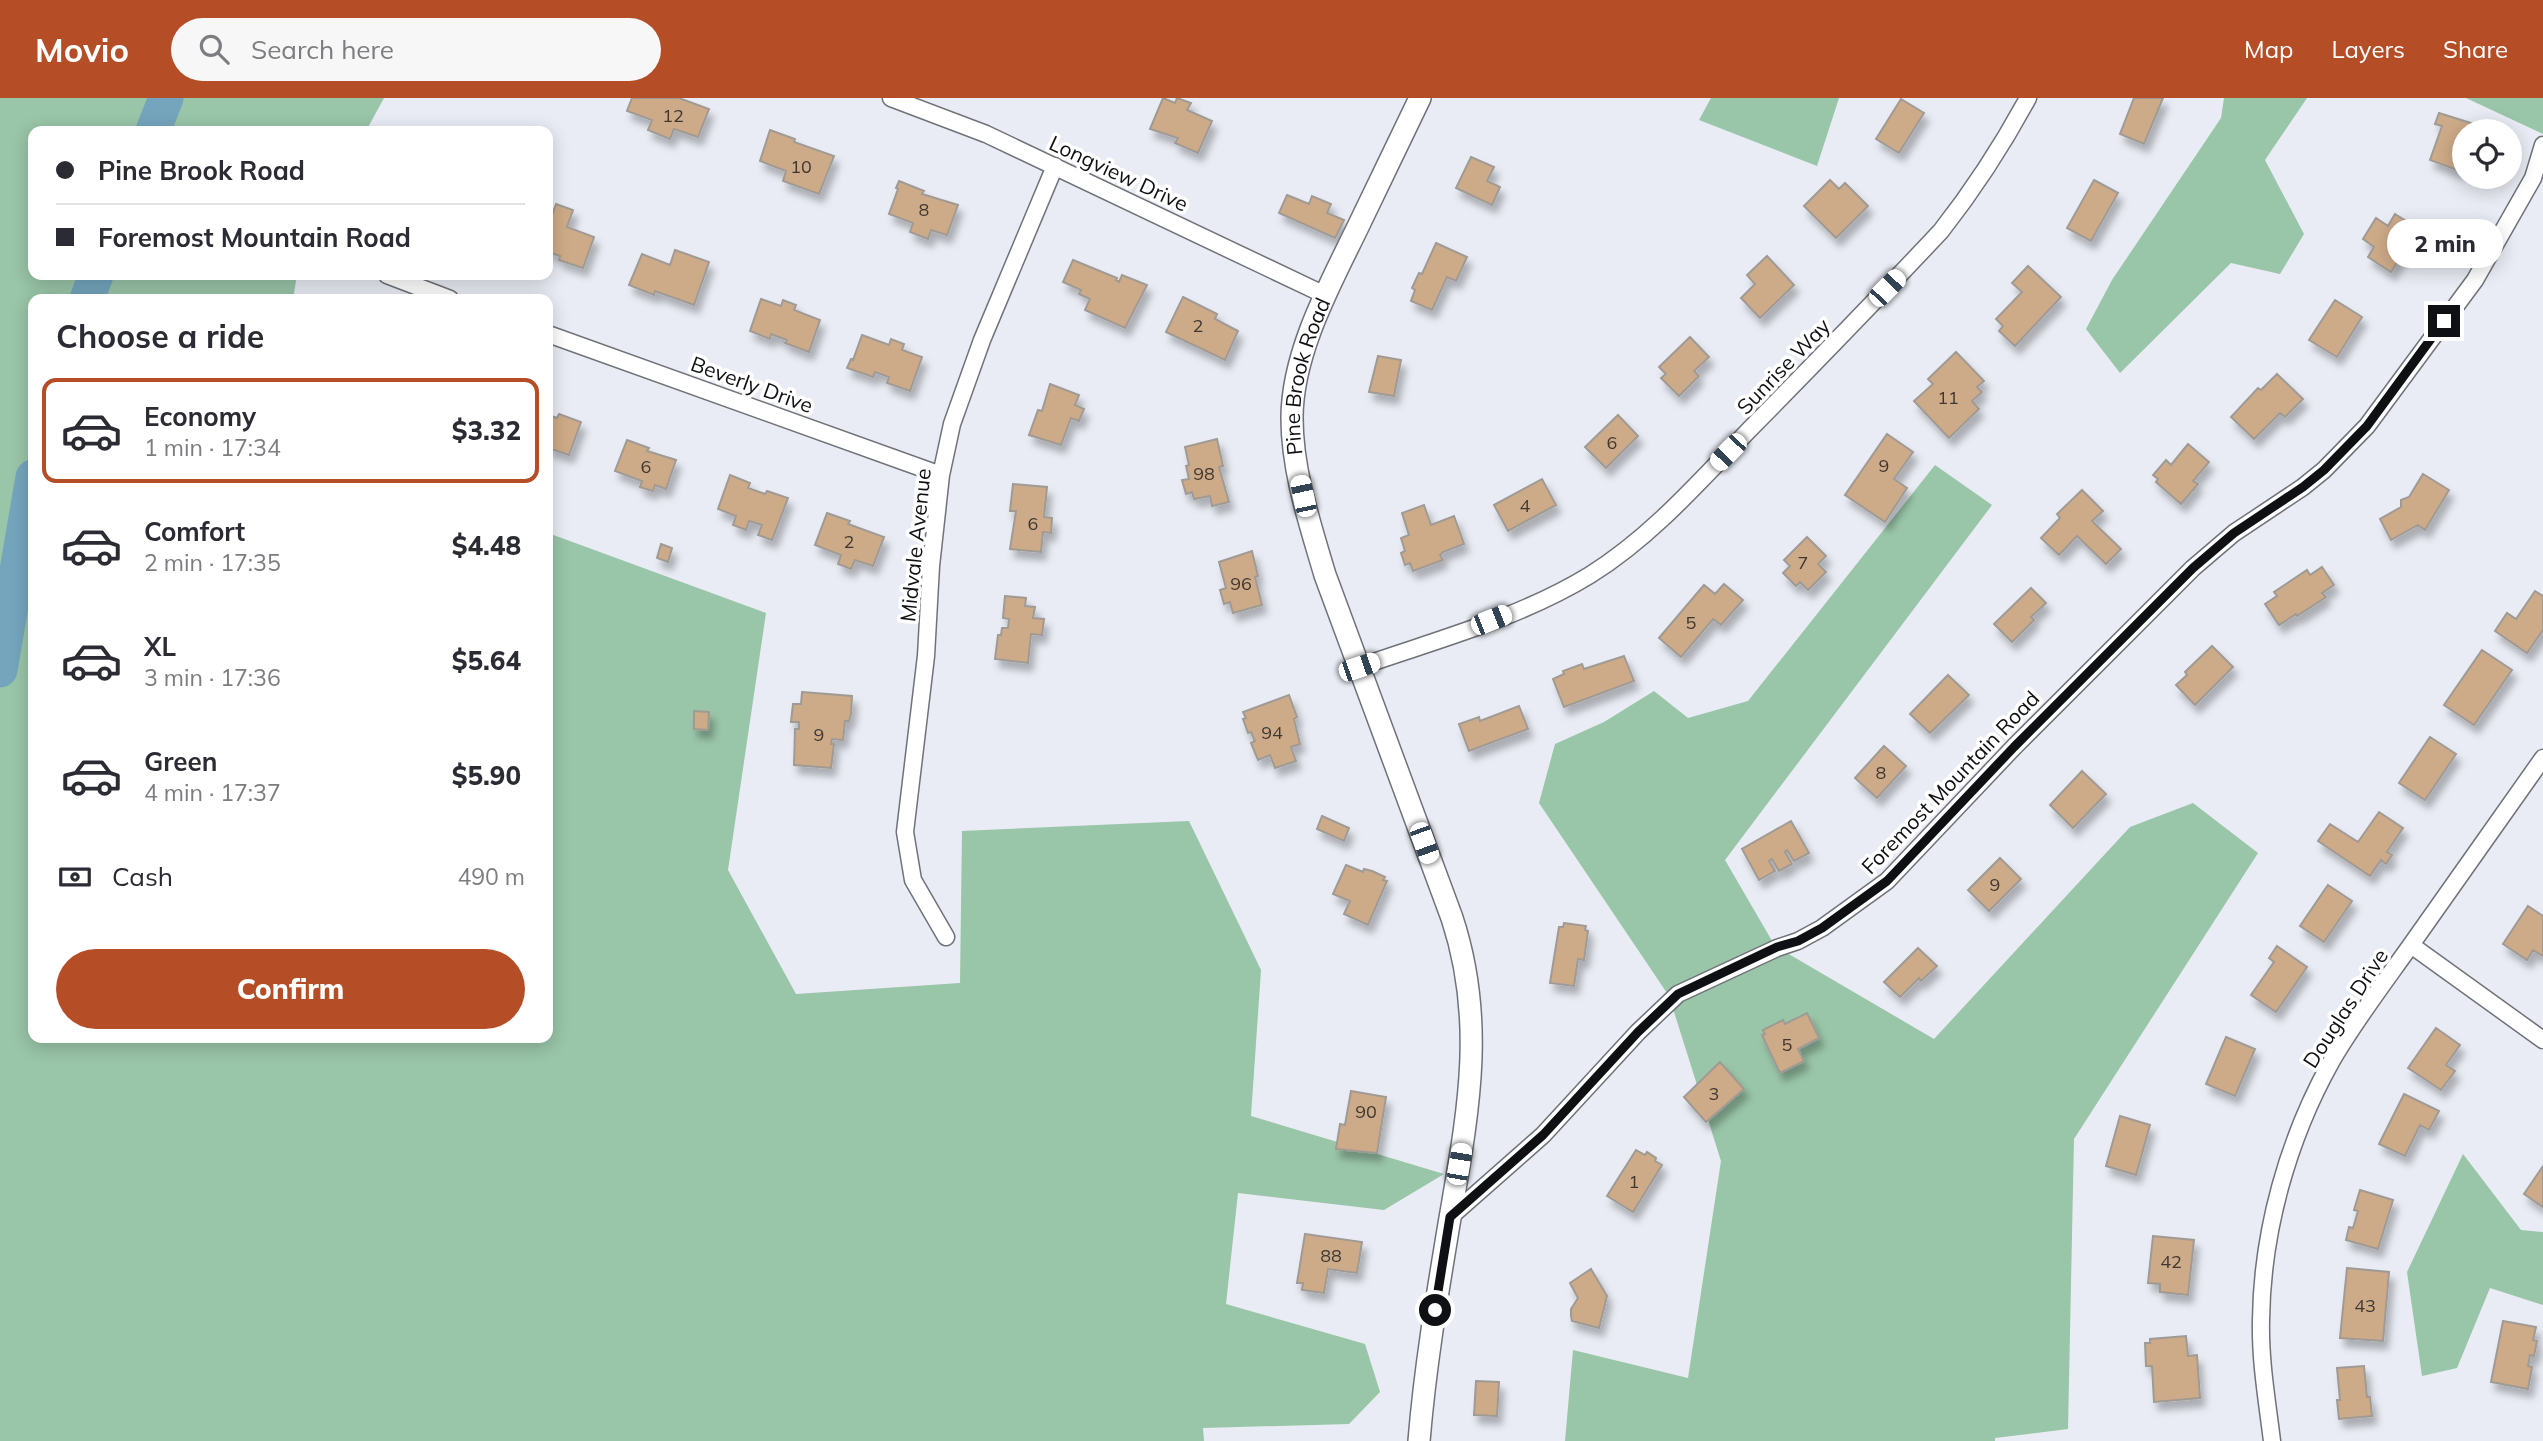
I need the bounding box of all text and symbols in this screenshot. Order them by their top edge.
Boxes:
search box [171,18,661,81]
text: Movio [35,29,129,70]
icon: search [195,30,233,68]
text: Search here [251,33,394,66]
text: Map [2244,34,2293,64]
text: Layers [2331,34,2405,64]
text: Share [2443,34,2508,64]
house number: 12 [662,104,684,127]
map controls [2452,119,2522,189]
button: locate [2452,119,2522,189]
street label: Longview Drive [1045,129,1193,217]
text: Pine Brook Road [98,154,305,187]
house number: 10 [790,155,812,178]
house number: 8 [919,198,929,221]
callout: 2 min [2386,220,2502,268]
text: Foremost Mountain Road [98,221,411,254]
text: 2 min [2414,229,2476,258]
car [1865,266,1910,310]
street label: Pine Brook Road [1279,293,1335,457]
route end [2428,305,2460,337]
street label: Sunrise Way [1731,313,1835,419]
house number: 2 [1193,314,1203,337]
text: Choose a ride [56,316,264,356]
street label: Beverly Drive [687,350,817,418]
house number: 11 [1937,386,1959,409]
icon: car [60,399,123,462]
text: Economy [144,400,256,433]
text: $3.32 [452,414,521,447]
car [1706,430,1751,474]
house number: 6 [1607,431,1617,454]
text: 1 min · 17:34 [144,433,281,462]
house number: 9 [1879,454,1889,477]
house number: 6 [641,455,651,478]
house number: 98 [1193,462,1215,485]
street label: Midvale Avenue [894,467,936,623]
car [1289,473,1318,519]
house number: 4 [1520,494,1531,517]
house number: 6 [1028,512,1038,535]
icon: car [60,514,123,577]
text: Comfort [144,515,245,548]
text: $4.48 [452,529,521,562]
house number: 2 [844,530,854,553]
text: 2 min · 17:35 [144,548,281,577]
house number: 7 [1798,551,1808,574]
house number: 96 [1230,572,1252,595]
car [1468,602,1515,638]
house number: 5 [1686,611,1697,634]
icon: car [60,629,123,692]
text: XL [144,630,176,663]
text: $5.64 [452,644,521,677]
car [1336,650,1383,684]
text: 3 min · 17:36 [144,663,281,692]
street label: Foremost Mountain Road [1856,685,2044,879]
house number: 94 [1261,721,1283,744]
house number: 9 [814,723,824,746]
icon: car [60,744,123,807]
text: Green [144,745,217,778]
text: $5.90 [452,759,521,792]
house number: 8 [1876,761,1886,784]
text: 4 min · 17:37 [144,778,281,807]
car [1407,820,1442,866]
icon: cash [56,858,94,896]
text: Cash [112,860,173,893]
text: 490 m [457,862,525,891]
house number: 9 [1990,873,2000,896]
street label: Douglas Drive [2297,944,2393,1072]
button: Confirm [56,949,525,1029]
house number: 5 [1782,1033,1793,1056]
house number: 3 [1709,1082,1719,1105]
house number: 90 [1355,1100,1377,1123]
car [1446,1141,1473,1187]
house number: 1 [1629,1170,1639,1193]
house number: 88 [1320,1244,1342,1267]
house number: 42 [2160,1250,2182,1273]
route start [1419,1294,1451,1326]
house number: 43 [2354,1294,2376,1317]

